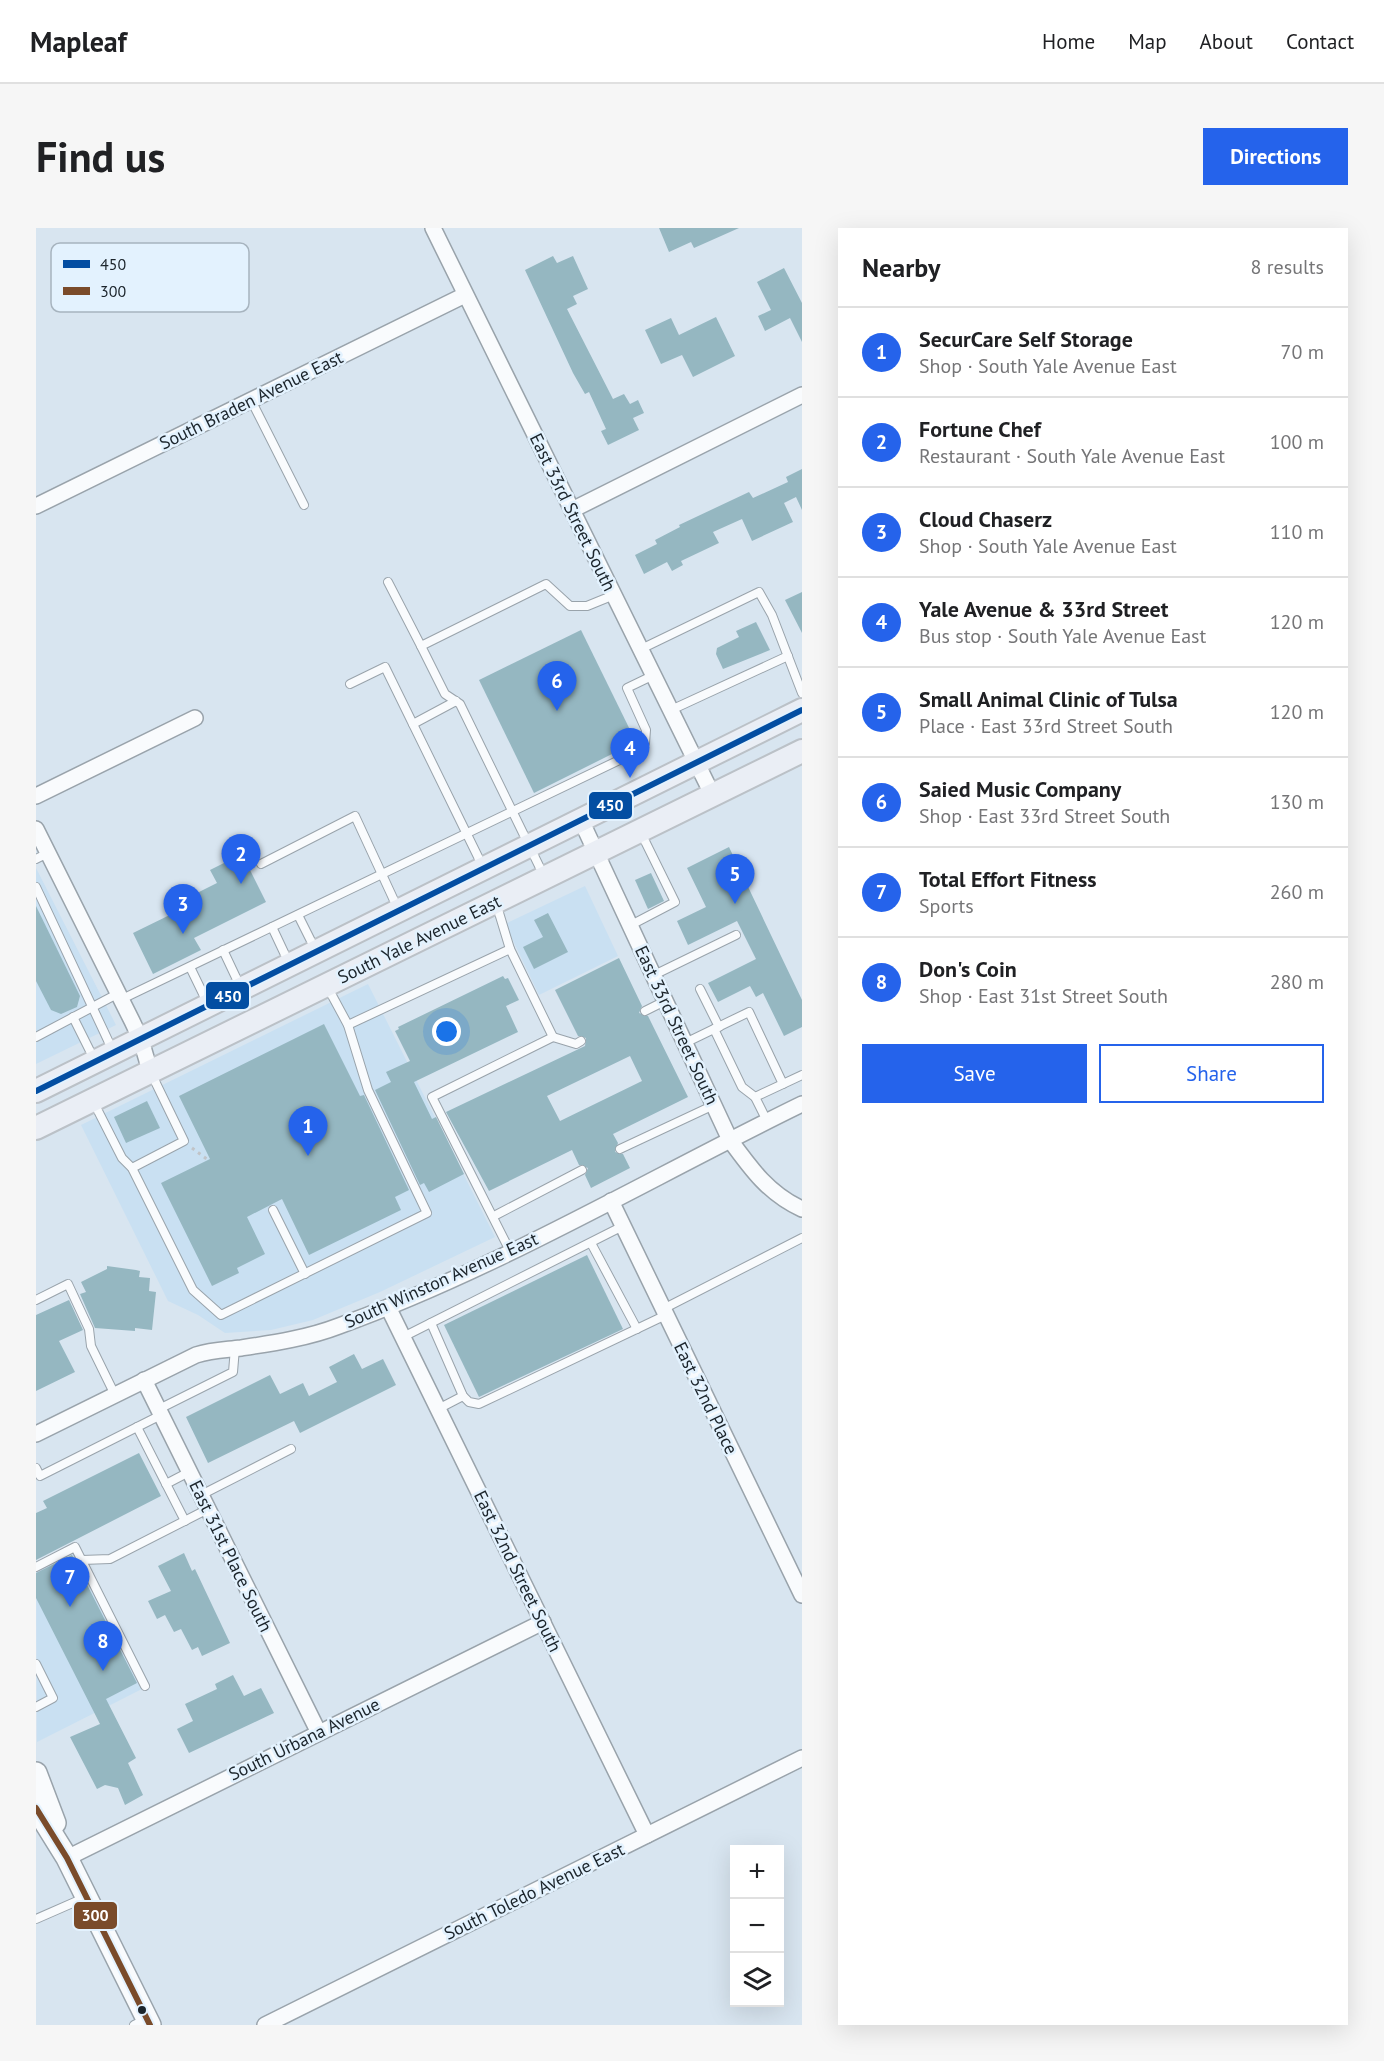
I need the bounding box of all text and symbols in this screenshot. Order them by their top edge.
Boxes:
text: Mapleaf [30,23,127,60]
text: Home [1042,28,1095,55]
text: Map [1128,28,1167,55]
text: About [1200,28,1253,55]
text: Contact [1286,28,1354,55]
button: Directions [1203,128,1348,185]
text: Find us [36,129,165,184]
legend [51,243,249,312]
text: Nearby [862,251,940,284]
text: 450 [100,254,126,274]
text: 8 results [1251,254,1324,280]
text: 300 [100,281,126,301]
text: SecurCare Self Storage [919,325,1133,353]
text: 1 [876,339,887,365]
text: 70 m [1281,339,1324,365]
street label: South Braden Avenue East [155,346,347,454]
text: Shop · South Yale Avenue East [919,353,1177,379]
text: Fortune Chef [919,415,1041,443]
street label: East 33rd Street South [525,429,621,595]
text: 2 [876,429,887,455]
text: 100 m [1270,429,1324,455]
text: Restaurant · South Yale Avenue East [919,443,1225,469]
text: Cloud Chaserz [919,505,1052,533]
text: 3 [876,519,887,545]
text: 110 m [1270,519,1324,545]
text: Shop · South Yale Avenue East [919,533,1177,559]
text: Yale Avenue & 33rd Street [919,595,1168,623]
text: 4 [876,609,887,635]
text: 120 m [1270,609,1324,635]
text: Bus stop · South Yale Avenue East [919,623,1206,649]
pin: 6 [538,662,576,711]
text: Small Animal Clinic of Tulsa [919,685,1178,713]
text: 5 [876,699,887,725]
text: 120 m [1270,699,1324,725]
text: Place · East 33rd Street South [919,713,1173,739]
pin: 4 [610,728,650,778]
text: Saied Music Company [919,775,1121,803]
text: 6 [876,789,887,815]
text: 130 m [1270,789,1324,815]
line badge: 450 [588,791,633,820]
text: 450 [596,795,624,815]
text: Shop · East 33rd Street South [919,803,1170,829]
pin: 2 [222,834,260,884]
pin: 5 [716,854,754,904]
text: Total Effort Fitness [919,865,1097,893]
text: 7 [876,879,887,905]
text: 260 m [1270,879,1324,905]
pin: 3 [164,884,202,934]
street label: South Yale Avenue East [334,889,504,989]
text: Sports [919,893,974,919]
street label: East 33rd Street South [630,942,724,1108]
text: Don's Coin [919,955,1017,983]
text: 8 [876,969,887,995]
text: 280 m [1270,969,1324,995]
line badge: 450 [205,981,250,1010]
text: Shop · East 31st Street South [919,983,1168,1009]
text: 450 [214,986,242,1006]
your location [432,1017,461,1046]
button: Save [862,1044,1087,1103]
button: Share [1099,1044,1324,1103]
pin: 1 [288,1106,328,1156]
street label: South Winston Avenue East [341,1227,541,1333]
street label: East 32nd Place [669,1338,743,1458]
street label: East 31st Place South [184,1476,278,1636]
street label: East 32nd Street South [469,1487,567,1655]
pin: 7 [51,1558,90,1607]
pin: 8 [84,1622,122,1671]
street label: South Urbana Avenue [225,1692,383,1786]
street label: South Toledo Avenue East [440,1837,628,1945]
map controls [730,1845,784,2007]
button: + [730,1845,784,1899]
button: − [730,1899,784,1953]
line badge: 300 [73,1901,118,1930]
text: 300 [81,1905,109,1925]
button: layers [730,1953,784,2007]
unlabelled marker [136,2004,148,2016]

